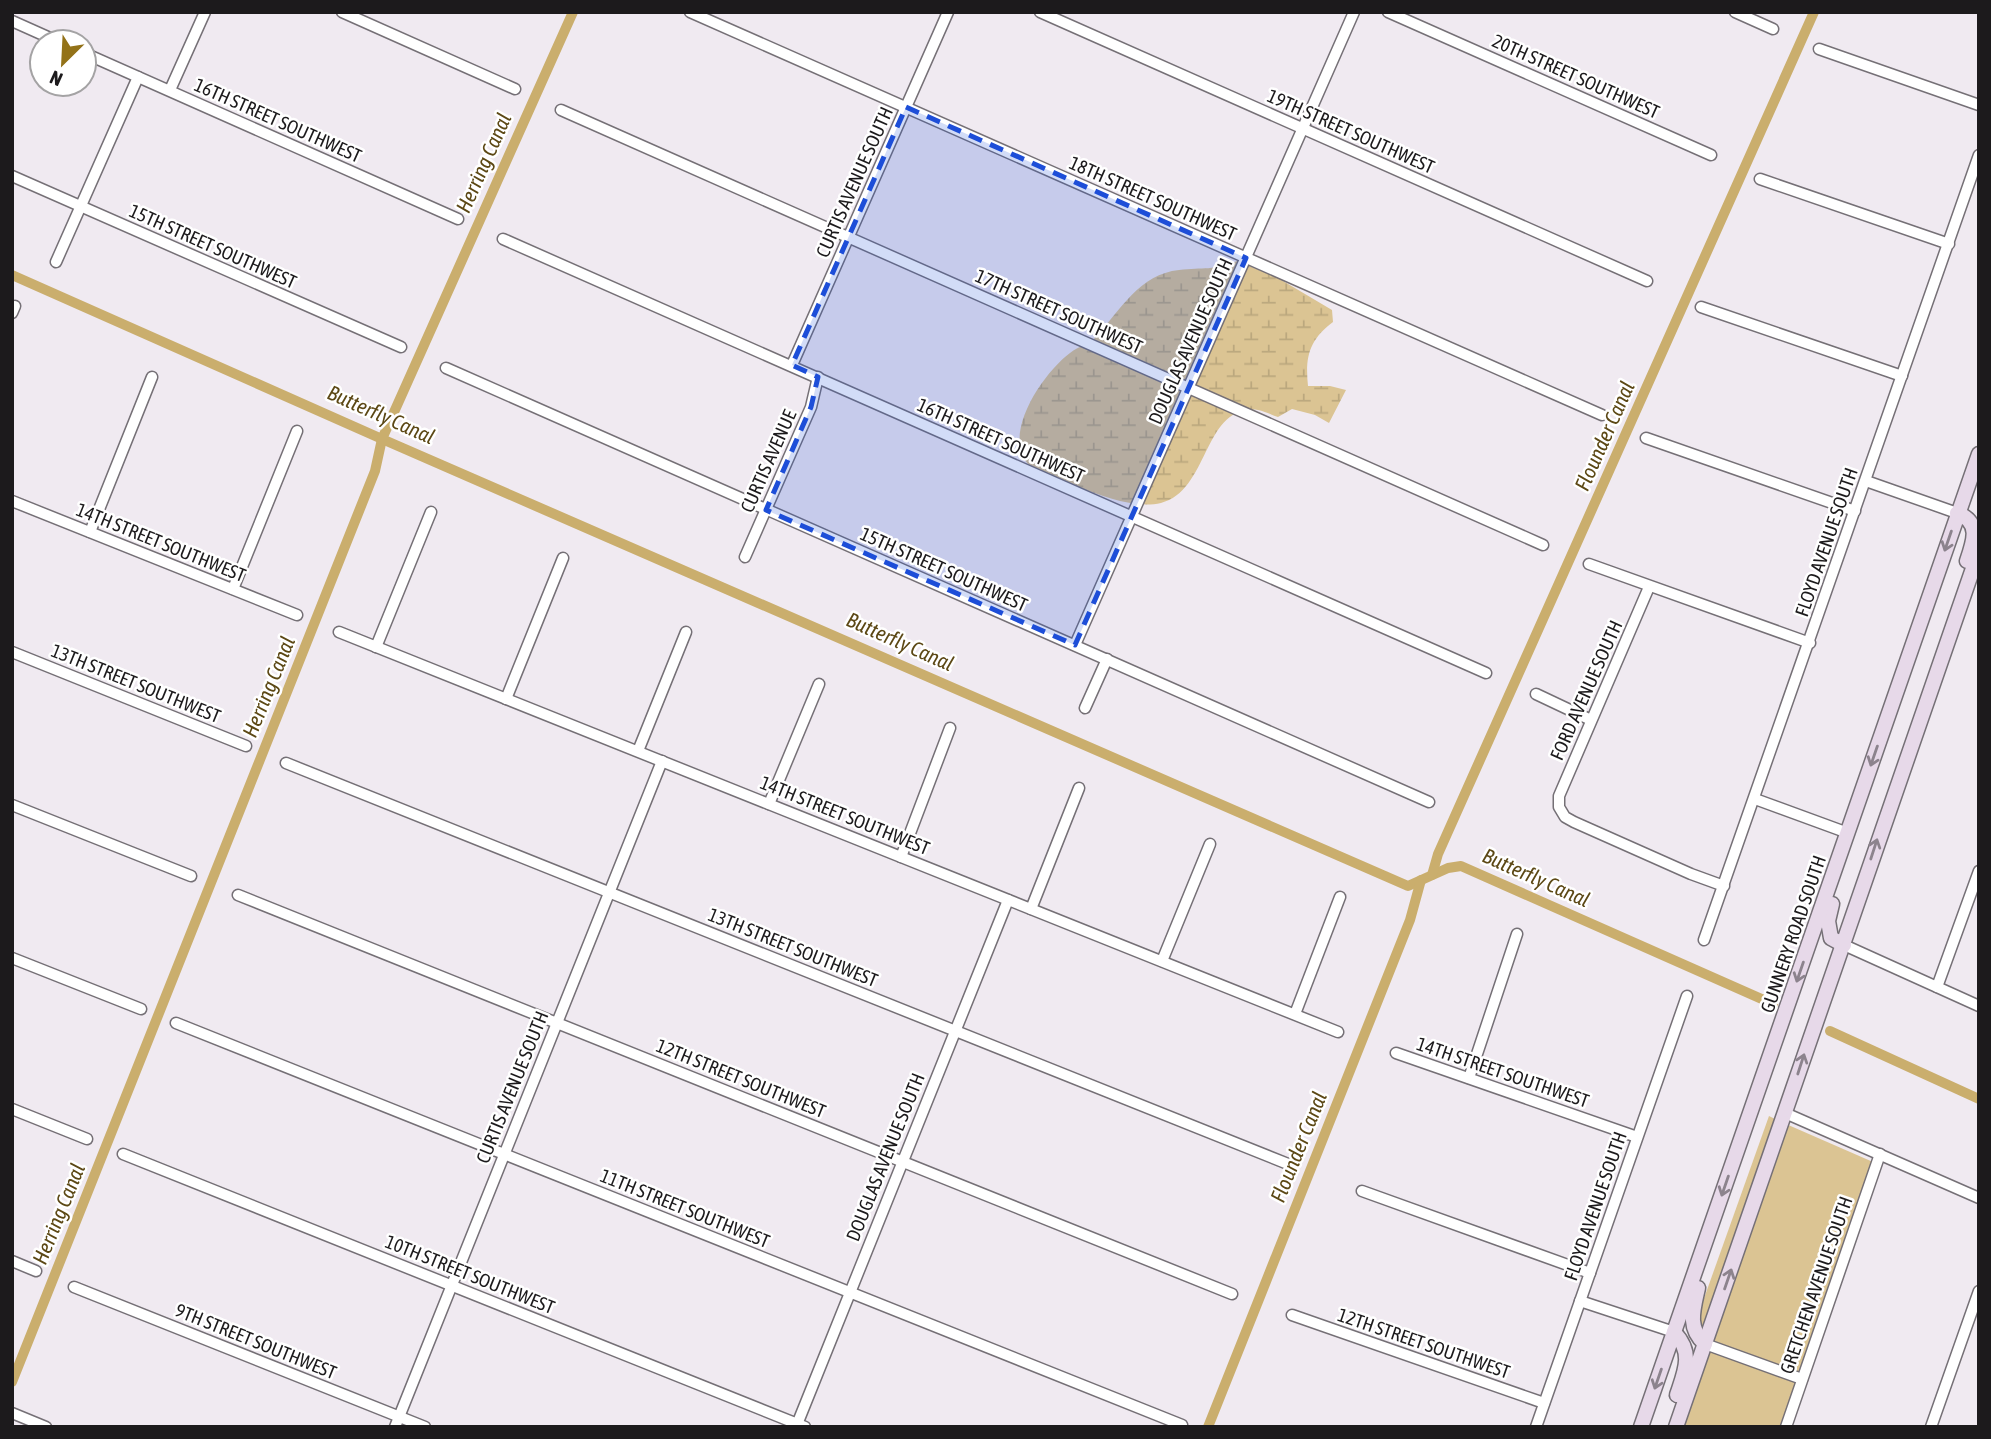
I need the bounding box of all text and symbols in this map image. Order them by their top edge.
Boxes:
north arrow [28,28,98,98]
street label: 20TH STREET SOUTHWEST [1489,29,1664,123]
text: N [46,66,66,91]
street label: 16TH STREET SOUTHWEST [191,73,366,167]
street label: 19TH STREET SOUTHWEST [1264,84,1439,178]
street label: CURTIS AVENUE SOUTH [811,103,897,261]
water label: Herring Canal [450,109,516,216]
street label: 18TH STREET SOUTHWEST [1066,151,1241,245]
street label: 15TH STREET SOUTHWEST [126,199,301,293]
street label: DOUGLAS AVENUE SOUTH [1143,255,1237,427]
street label: 17TH STREET SOUTHWEST [972,264,1147,358]
water label: Flounder Canal [1569,377,1639,494]
water label: Butterfly Canal [324,380,439,448]
street label: 16TH STREET SOUTHWEST [914,393,1089,487]
street label: CURTIS AVENUE [736,406,800,516]
street label: FLOYD AVENUE SOUTH [1790,465,1862,619]
street label: 14TH STREET SOUTHWEST [73,498,249,586]
street label: 15TH STREET SOUTHWEST [857,522,1032,616]
one-way arrow [1941,530,1954,552]
water label: Butterfly Canal [843,607,958,675]
street label: FORD AVENUE SOUTH [1545,617,1627,763]
water label: Herring Canal [237,633,299,741]
street label: 13TH STREET SOUTHWEST [48,639,224,727]
one-way arrow [1867,745,1879,767]
street label: 14TH STREET SOUTHWEST [757,771,933,859]
one-way arrow [1869,838,1882,860]
water label: Butterfly Canal [1479,843,1594,911]
street label: GUNNERY ROAD SOUTH [1756,853,1830,1015]
street label: 13TH STREET SOUTHWEST [705,903,881,991]
one-way arrow [1793,960,1806,982]
street label: CURTIS AVENUE SOUTH [471,1008,553,1166]
street label: 14TH STREET SOUTHWEST [1414,1032,1593,1112]
street label: 12TH STREET SOUTHWEST [653,1034,829,1122]
one-way arrow [1795,1053,1808,1075]
street label: DOUGLAS AVENUE SOUTH [841,1070,929,1244]
water label: Flounder Canal [1265,1088,1331,1205]
street label: FLOYD AVENUE SOUTH [1559,1129,1631,1283]
water label: Herring Canal [27,1160,89,1268]
street label: 11TH STREET SOUTHWEST [597,1164,773,1252]
one-way arrow [1718,1175,1730,1197]
street label: GRETCHEN AVENUE SOUTH [1775,1193,1857,1377]
street label: 10TH STREET SOUTHWEST [382,1230,558,1318]
one-way arrow [1723,1269,1735,1291]
street label: 9TH STREET SOUTHWEST [172,1299,340,1384]
street label: 12TH STREET SOUTHWEST [1335,1303,1514,1383]
one-way arrow [1651,1368,1663,1390]

